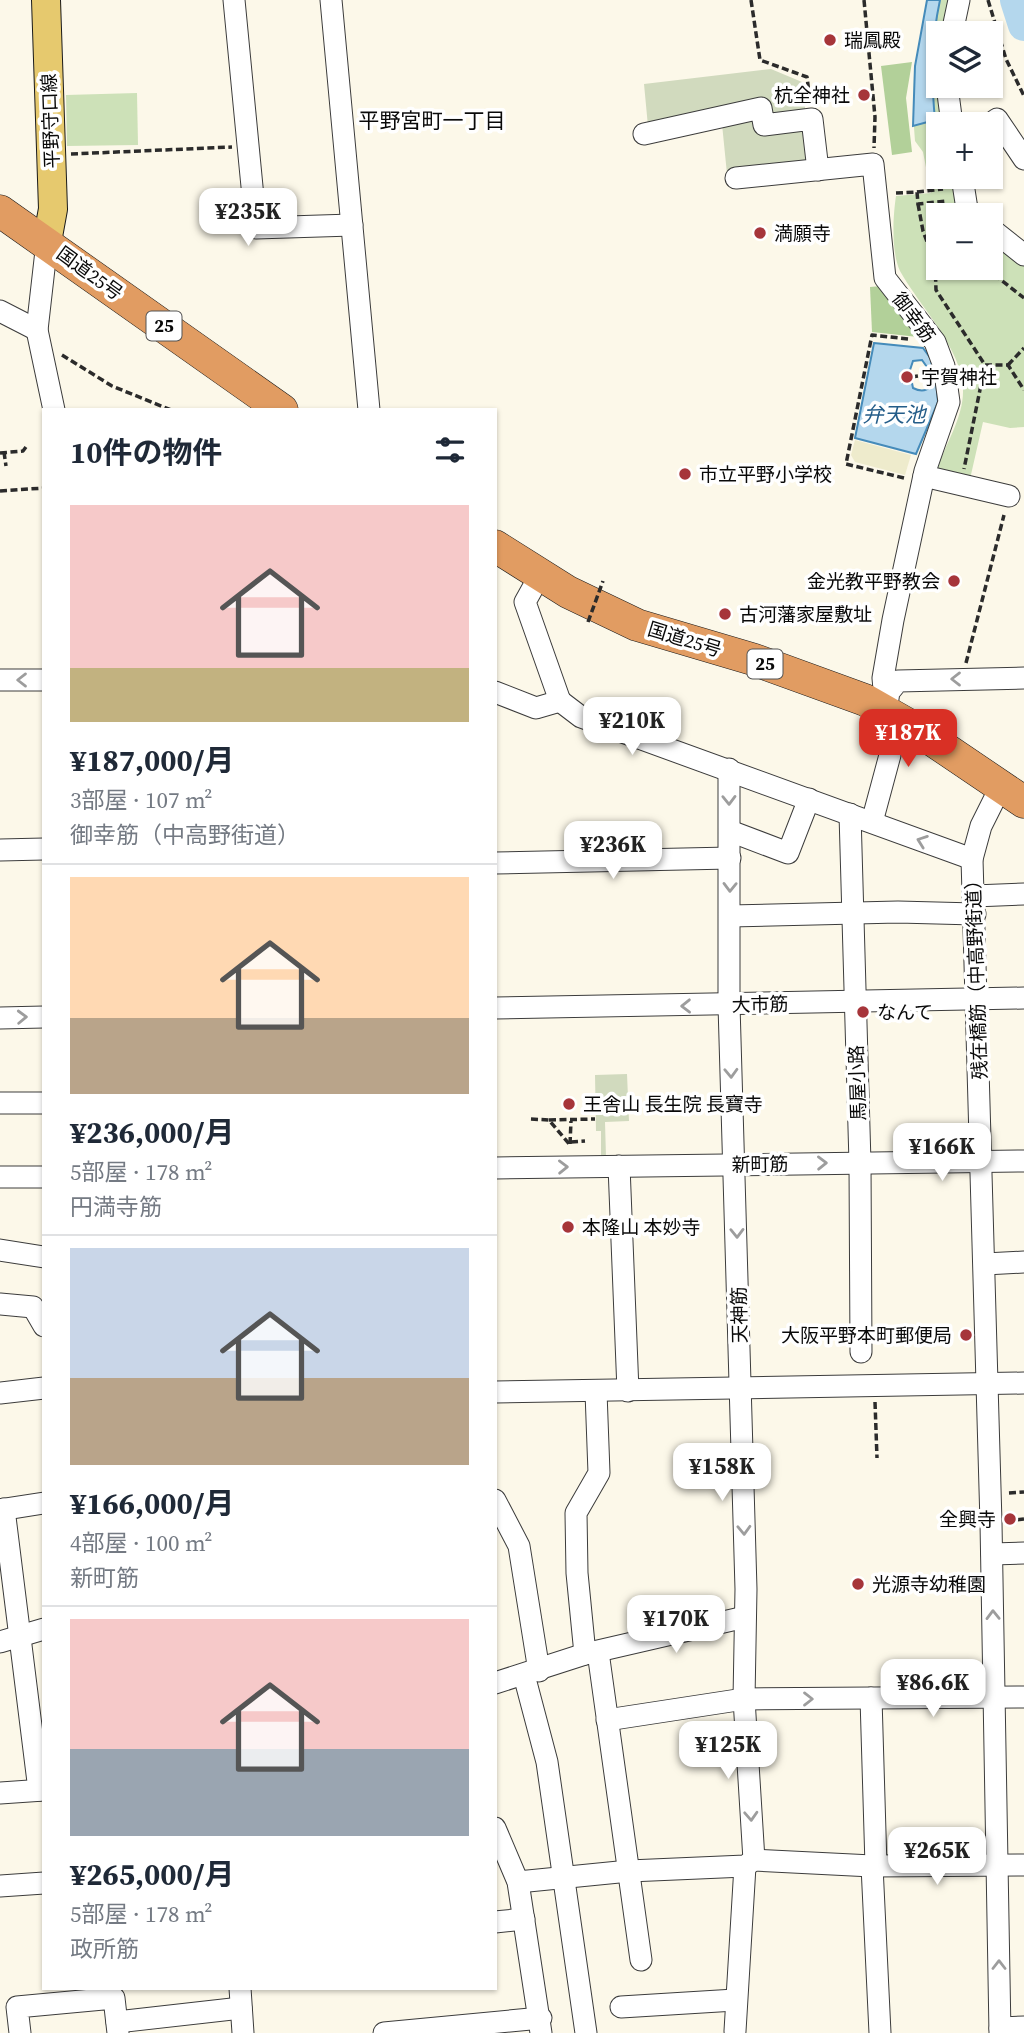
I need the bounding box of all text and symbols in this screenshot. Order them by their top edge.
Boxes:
map controls [926,21,1003,280]
button: layers [926,21,1003,98]
place label: 瑞鳳殿 [844,27,901,53]
marker: 瑞鳳殿 [822,32,838,48]
street label: 平野守口線 [35,73,65,169]
place label: 杭全神社 [774,82,850,108]
marker: 杭全神社 [856,87,872,103]
district label: 平野宮町一丁目 [359,106,506,135]
button: + [926,112,1003,189]
pin: ¥235K [199,188,297,248]
text: ¥235K [215,195,281,227]
button: − [926,203,1003,280]
place label: 満願寺 [774,220,831,246]
marker: 満願寺 [752,225,768,241]
street label: 国道25号 [52,240,128,306]
street label: 御幸筋 [886,286,942,348]
road number: 25 [146,312,182,340]
place label: 宇賀神社 [921,364,997,390]
marker: 宇賀神社 [899,369,915,385]
water label: 弁天池 [863,400,927,429]
icon: filters [431,431,469,469]
text: 10件の物件 [70,432,223,473]
place label: 市立平野小学校 [699,461,832,487]
marker: 市立平野小学校 [677,466,693,482]
icon: home [207,550,333,676]
place label: 金光教平野教会 [807,568,940,594]
marker: 金光教平野教会 [946,573,962,589]
place label: 古河藩家屋敷址 [739,601,872,627]
marker: 古河藩家屋敷址 [717,606,733,622]
street label: 国道25号 [645,615,725,663]
road number: 25 [748,650,782,678]
one-way arrow [950,671,961,686]
one-way arrow [16,672,27,688]
pin: ¥210K [583,698,681,757]
text: ¥210K [599,704,665,736]
pin: ¥187K [859,710,957,769]
text: ¥187K [875,716,941,748]
text: ¥187,000/月 [70,740,234,781]
text: 3部屋 · 107 m² [70,784,213,816]
one-way arrow [721,795,737,806]
text: 御幸筋（中高野街道） [70,819,300,851]
pin: ¥236K [564,822,662,881]
text: ¥236K [580,828,646,860]
one-way arrow [917,835,929,849]
street label: 残在橋筋（中高野街道） [959,870,993,1080]
one-way arrow [722,882,738,892]
icon: home [207,922,333,1048]
street label: 大市筋 [731,991,789,1017]
one-way arrow [681,998,691,1014]
place label: なんて [877,999,933,1025]
marker: なんて [855,1004,871,1020]
one-way arrow [17,1010,28,1025]
street label: 馬屋小路 [843,1045,871,1121]
one-way arrow [724,1068,739,1079]
place label: 王舎山 長生院 長寶寺 [583,1091,763,1117]
marker: 王舎山 長生院 長寶寺 [561,1096,577,1112]
text: ¥236,000/月 [70,1112,234,1153]
pin: ¥166K [893,1124,991,1183]
text: ¥166K [909,1130,975,1162]
street label: 新町筋 [731,1151,789,1177]
text: 5部屋 · 178 m² [70,1156,213,1188]
one-way arrow [817,1156,828,1171]
one-way arrow [559,1159,569,1175]
text: 円満寺筋 [70,1191,162,1223]
place label: 本隆山 本妙寺 [582,1214,700,1240]
marker: 本隆山 本妙寺 [560,1219,576,1235]
one-way arrow [729,1227,744,1238]
street label: 天神筋 [726,1286,752,1344]
icon: home [207,1293,333,1419]
place label: 大阪平野本町郵便局 [781,1322,952,1348]
marker: 大阪平野本町郵便局 [958,1327,974,1343]
pin: ¥158K [673,1444,771,1503]
text: ¥158K [689,1450,755,1482]
text: ¥166,000/月 [70,1483,234,1524]
place label: 全興寺 [939,1506,996,1532]
marker: 全興寺 [1002,1511,1018,1527]
one-way arrow [736,1525,751,1536]
text: 4部屋 · 100 m² [70,1527,213,1559]
text: 新町筋 [70,1562,139,1594]
place label: 光源寺幼稚園 [872,1571,986,1597]
marker: 光源寺幼稚園 [850,1576,866,1592]
pin: ¥170K [627,1596,725,1655]
text: ¥170K [643,1602,709,1634]
one-way arrow [985,1609,1001,1620]
pin: ¥86.6K [876,1660,990,1719]
icon: home [207,1664,333,1790]
text: ¥86.6K [897,1666,969,1698]
one-way arrow [803,1691,813,1707]
pin: ¥125K [679,1722,777,1781]
text: ¥125K [695,1728,761,1760]
one-way arrow [744,1811,759,1822]
pin: ¥265K [888,1828,986,1887]
text: ¥265K [904,1834,970,1866]
text: ¥265,000/月 [70,1854,234,1895]
text: 5部屋 · 178 m² [70,1898,213,1930]
text: 政所筋 [70,1933,139,1965]
one-way arrow [991,1959,1007,1970]

